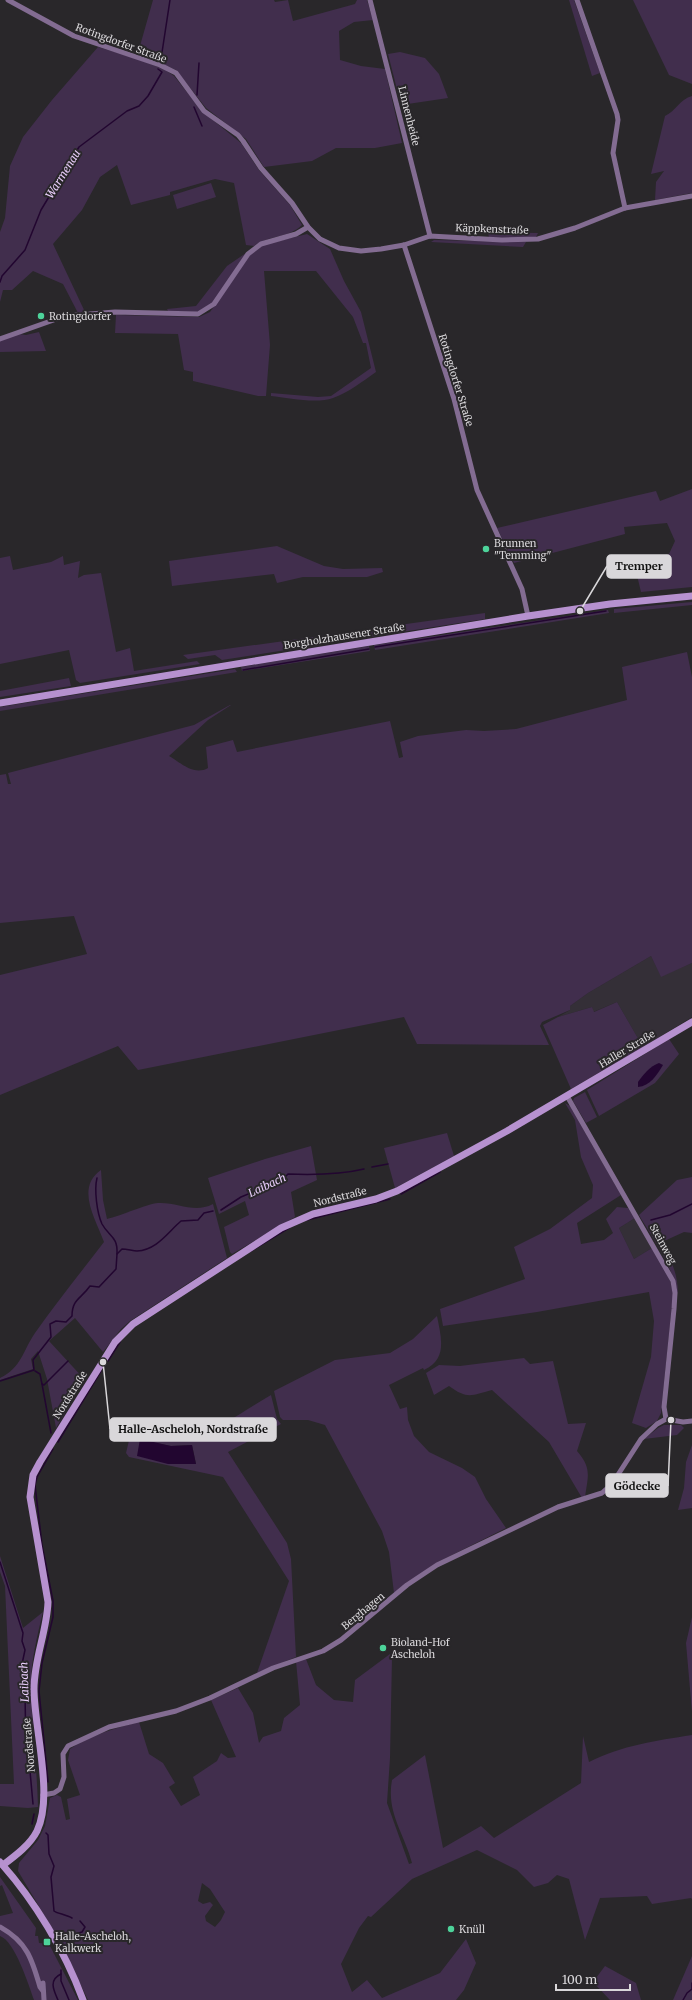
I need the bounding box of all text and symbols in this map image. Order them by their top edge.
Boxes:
street label: Rotingdorfer Straße [74,20,168,66]
street label: Linnenheide [395,85,423,147]
water label: Warmenau [42,147,84,201]
street label: Käppkenstraße [455,221,529,237]
place label: Rotingdorfer [49,310,112,323]
marker: Rotingdorfer [36,311,46,321]
street label: Rotingdorfer Straße [436,332,476,428]
place label: Brunnen "Temming" [494,537,552,562]
marker: Brunnen "Temming" [481,544,491,554]
callout: Tremper [607,555,671,578]
text: Tremper [615,559,663,573]
street label: Borgholzhausener Straße [283,620,405,652]
street label: Haller Straße [597,1027,657,1071]
water label: Laibach [246,1170,288,1200]
street label: Nordstraße [312,1184,368,1210]
street label: Steinweg [647,1222,679,1266]
street label: Nordstraße [50,1369,90,1421]
callout: Halle-Ascheloh, Nordstraße [110,1418,276,1441]
text: Halle-Ascheloh, Nordstraße [118,1422,268,1436]
callout: Gödecke [606,1474,668,1497]
text: Gödecke [614,1479,660,1493]
street label: Berghagen [339,1589,388,1632]
place label: Bioland-Hof Ascheloh [390,1636,451,1661]
marker: Bioland-Hof Ascheloh [378,1643,388,1653]
water label: Laibach [16,1661,32,1702]
street label: Nordstraße [20,1717,38,1773]
place label: Knüll [459,1923,485,1936]
marker: Knüll [446,1924,456,1934]
place label: Halle-Ascheloh, Kalkwerk [55,1930,131,1955]
marker: Halle-Ascheloh, Kalkwerk [42,1937,52,1947]
scale bar [556,1966,630,1992]
text: 100 m [562,1972,597,1987]

